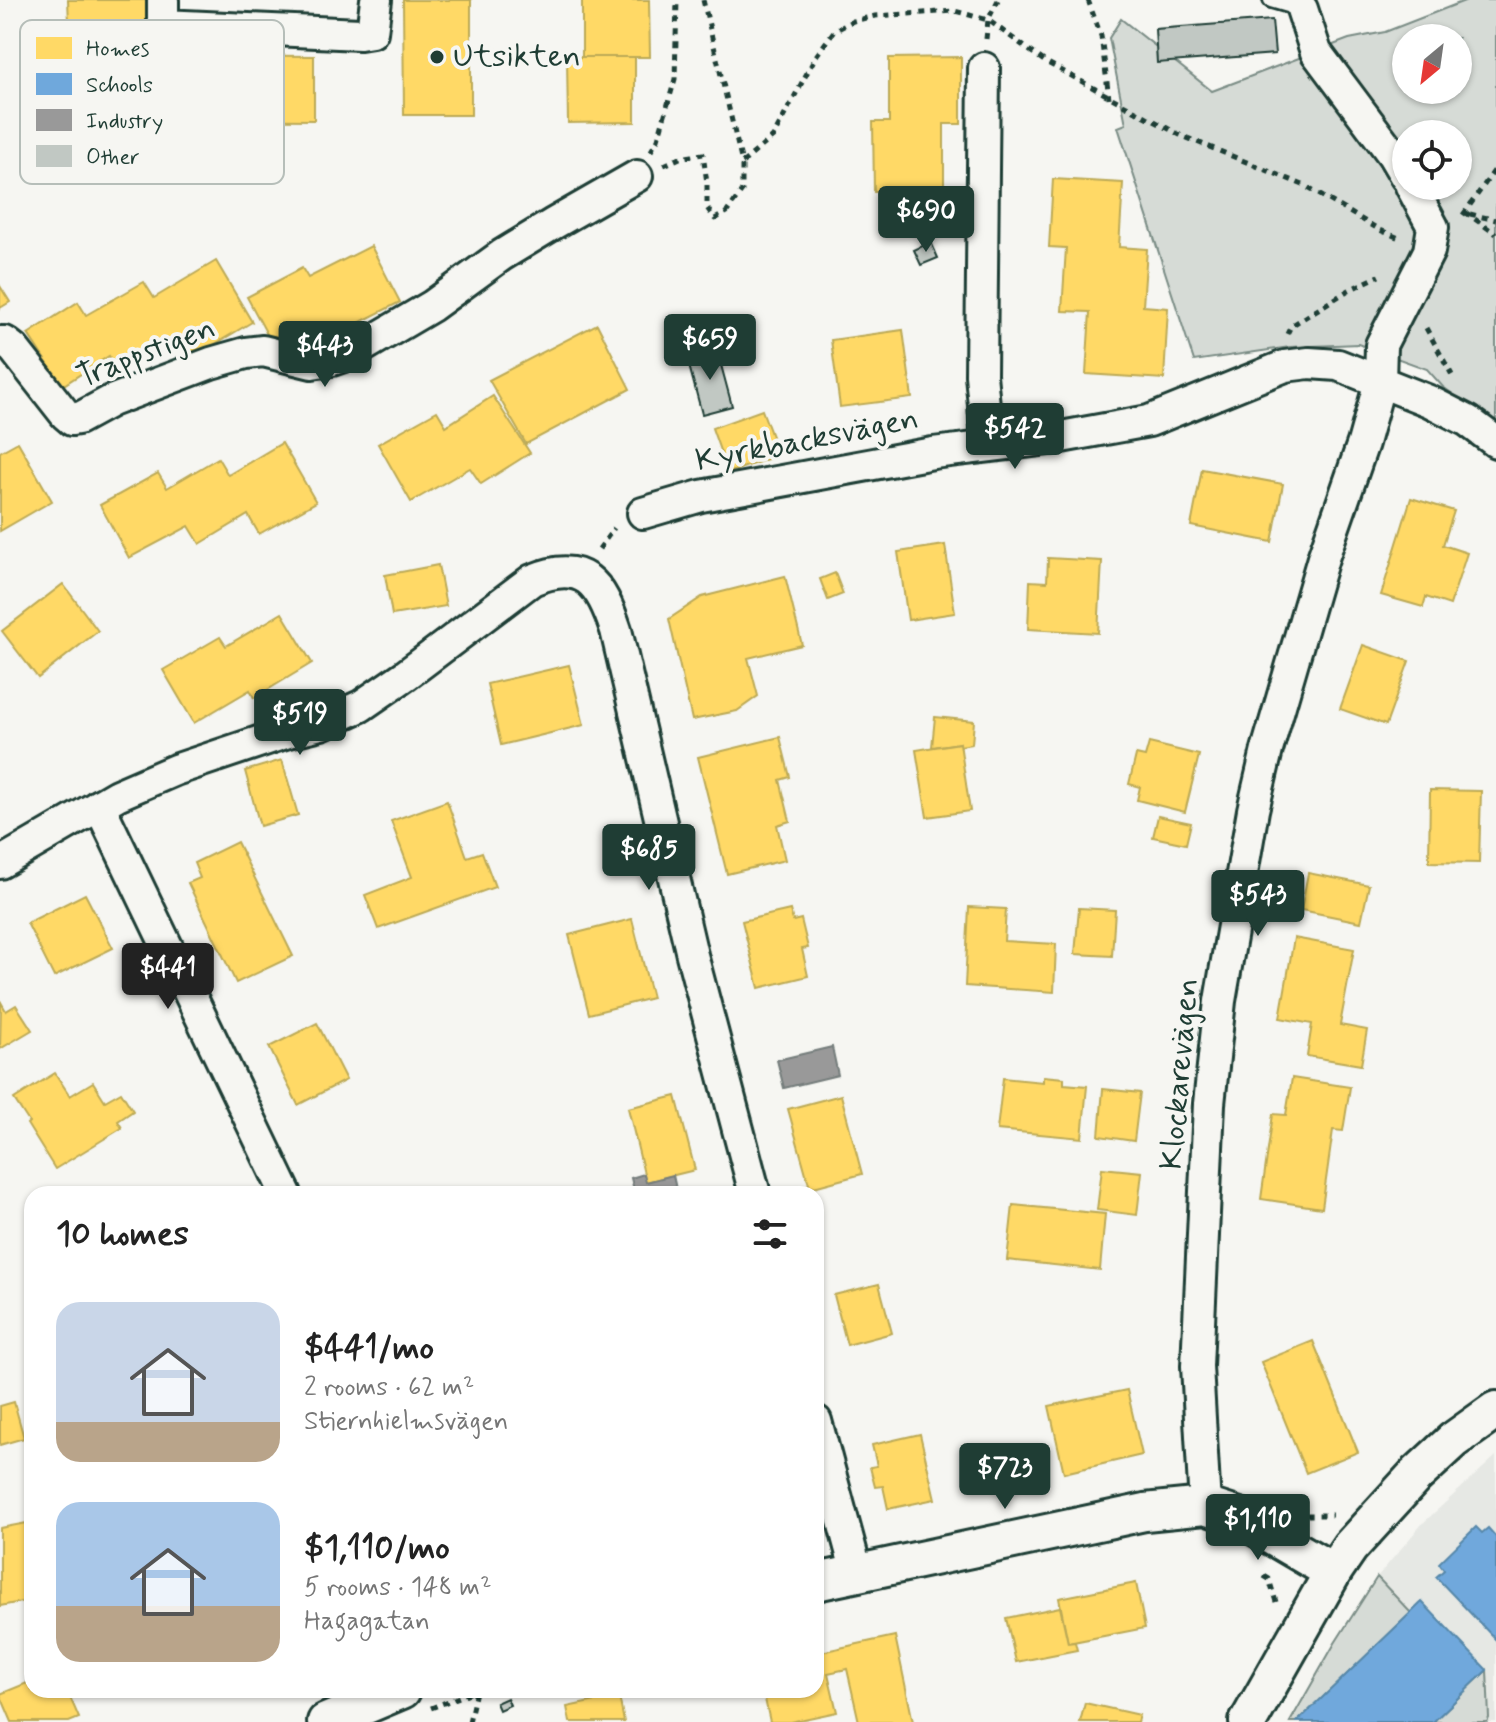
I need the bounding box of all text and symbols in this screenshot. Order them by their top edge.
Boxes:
legend [20,20,284,184]
north arrow [1392,24,1472,104]
map controls [1392,24,1472,200]
text: Homes [86,36,150,64]
place label: Utsikten [453,36,581,78]
marker: Utsikten [428,48,446,66]
text: Schools [86,72,153,100]
text: Industry [86,108,163,136]
button: locate [1392,120,1472,200]
text: Other [86,144,139,172]
pin: $690 [879,186,973,254]
text: $690 [896,195,956,229]
street label: Trappstigen [71,307,221,399]
pin: $659 [663,314,757,382]
pin: $443 [278,321,372,389]
text: $659 [682,323,738,357]
text: $443 [297,330,353,364]
street label: Kyrkbacksvägen [692,398,922,482]
pin: $542 [968,403,1062,471]
text: $542 [984,412,1046,446]
pin: $519 [253,689,347,757]
text: $519 [272,698,328,732]
pin: $685 [602,824,696,892]
text: $685 [620,833,678,867]
pin: $543 [1211,870,1305,938]
text: $543 [1229,879,1287,913]
pin: $441 [121,943,215,1011]
text: $441 [140,952,196,986]
street label: Klockarevägen [1151,976,1209,1172]
text: 10 homes [56,1212,189,1257]
icon: filters [748,1212,792,1256]
text: $441/mo [304,1326,434,1371]
icon: home [120,1334,216,1430]
text: 2 rooms · 62 m² [304,1371,474,1405]
text: Stiernhielmsvägen [304,1405,509,1439]
pin: $723 [958,1443,1052,1511]
text: $723 [977,1452,1033,1486]
pin: $1,110 [1193,1494,1323,1562]
text: $1,110 [1224,1503,1292,1537]
text: $1,110/mo [304,1526,450,1571]
icon: home [120,1534,216,1630]
text: 5 rooms · 148 m² [304,1571,491,1605]
text: Hagagatan [304,1605,430,1639]

